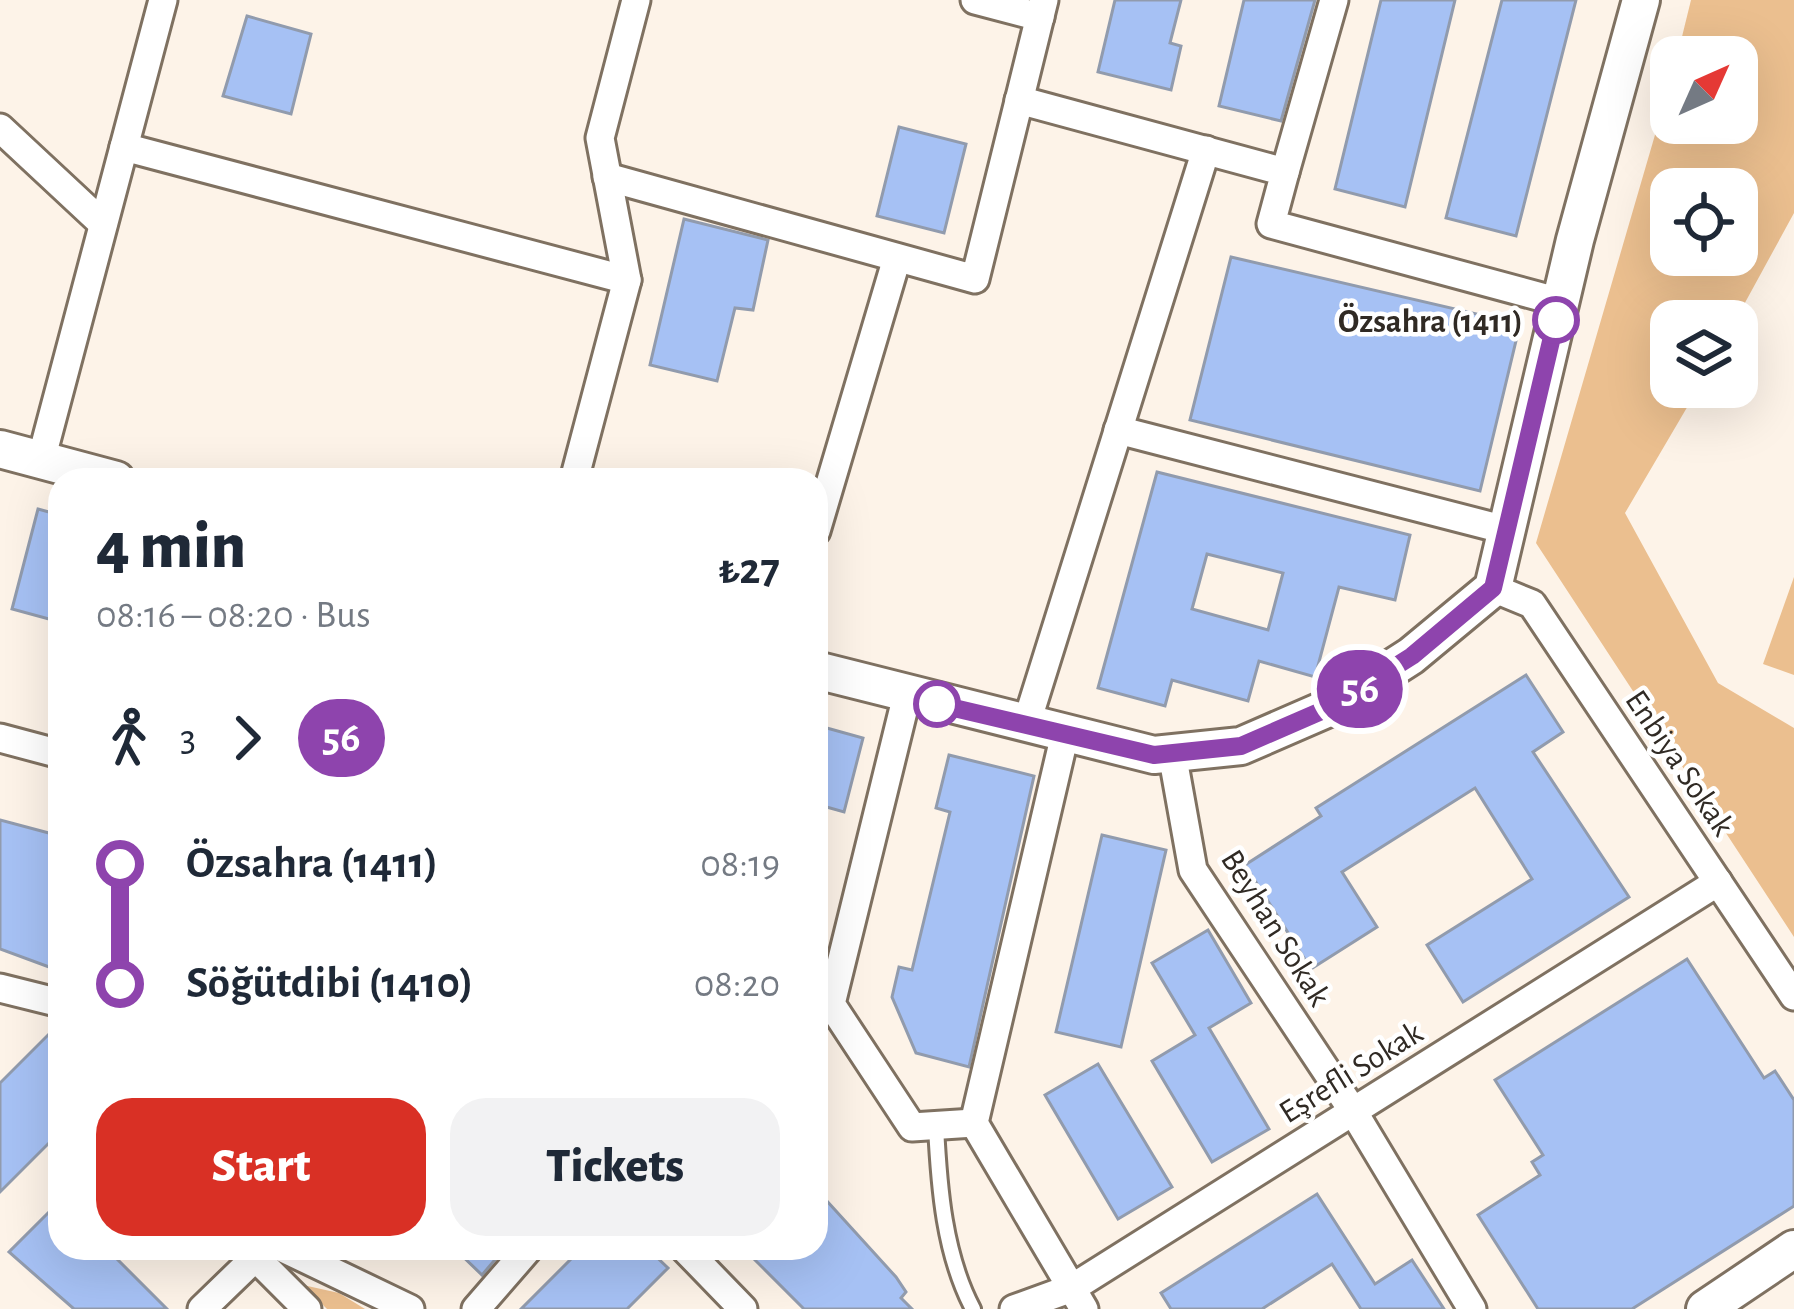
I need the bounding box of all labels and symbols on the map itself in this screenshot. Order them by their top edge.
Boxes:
north arrow [1650,36,1758,144]
marker: Özsahra (1411) [1534,298,1578,342]
place label: Özsahra (1411) [1338,302,1523,339]
line badge: 56 [1306,650,1414,728]
unlabelled marker [915,682,959,726]
street label: Enbiya Sokak [1618,685,1739,842]
street label: Beyhan Sokak [1214,845,1336,1012]
street label: Eşrefli Sokak [1274,1016,1429,1130]

